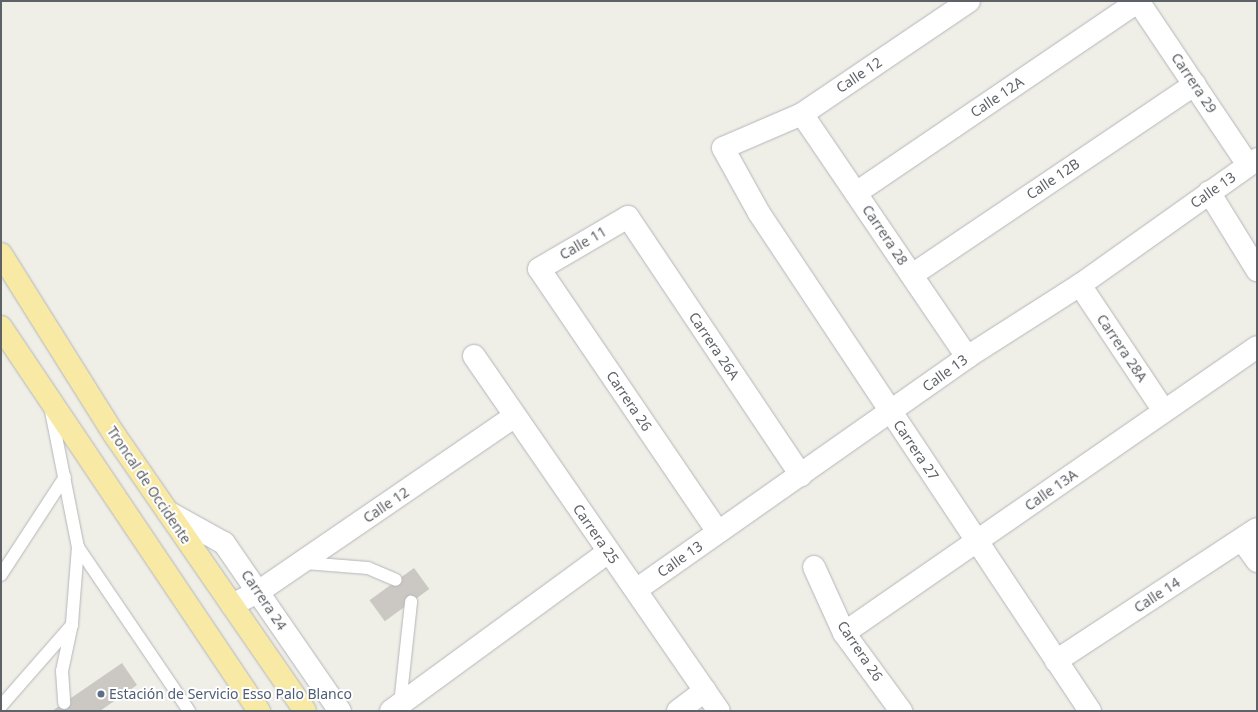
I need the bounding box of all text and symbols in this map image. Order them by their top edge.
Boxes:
street label: Carrera 29 [1168,50,1220,116]
street label: Calle 12 [833,54,885,96]
street label: Calle 12A [967,73,1027,121]
street label: Calle 12B [1023,155,1083,203]
street label: Calle 13 [1187,168,1239,212]
street label: Carrera 28 [859,202,911,268]
street label: Calle 11 [557,223,609,263]
street label: Carrera 26A [685,309,743,383]
street label: Carrera 28A [1093,311,1151,385]
street label: Calle 13 [919,351,971,395]
street label: Carrera 26 [603,368,655,434]
street label: Carrera 27 [890,417,942,483]
street label: Troncal de Occidente [104,423,194,547]
street label: Calle 13A [1021,466,1081,514]
street label: Calle 12 [360,484,412,526]
street label: Carrera 25 [569,501,623,567]
street label: Calle 13 [654,537,706,581]
street label: Carrera 24 [238,567,290,633]
street label: Calle 14 [1131,574,1183,616]
street label: Carrera 26 [834,618,886,684]
place label: Estación de Servicio Esso Palo Blanco [109,686,352,702]
marker: Estación de Servicio Esso Palo Blanco [96,689,106,699]

